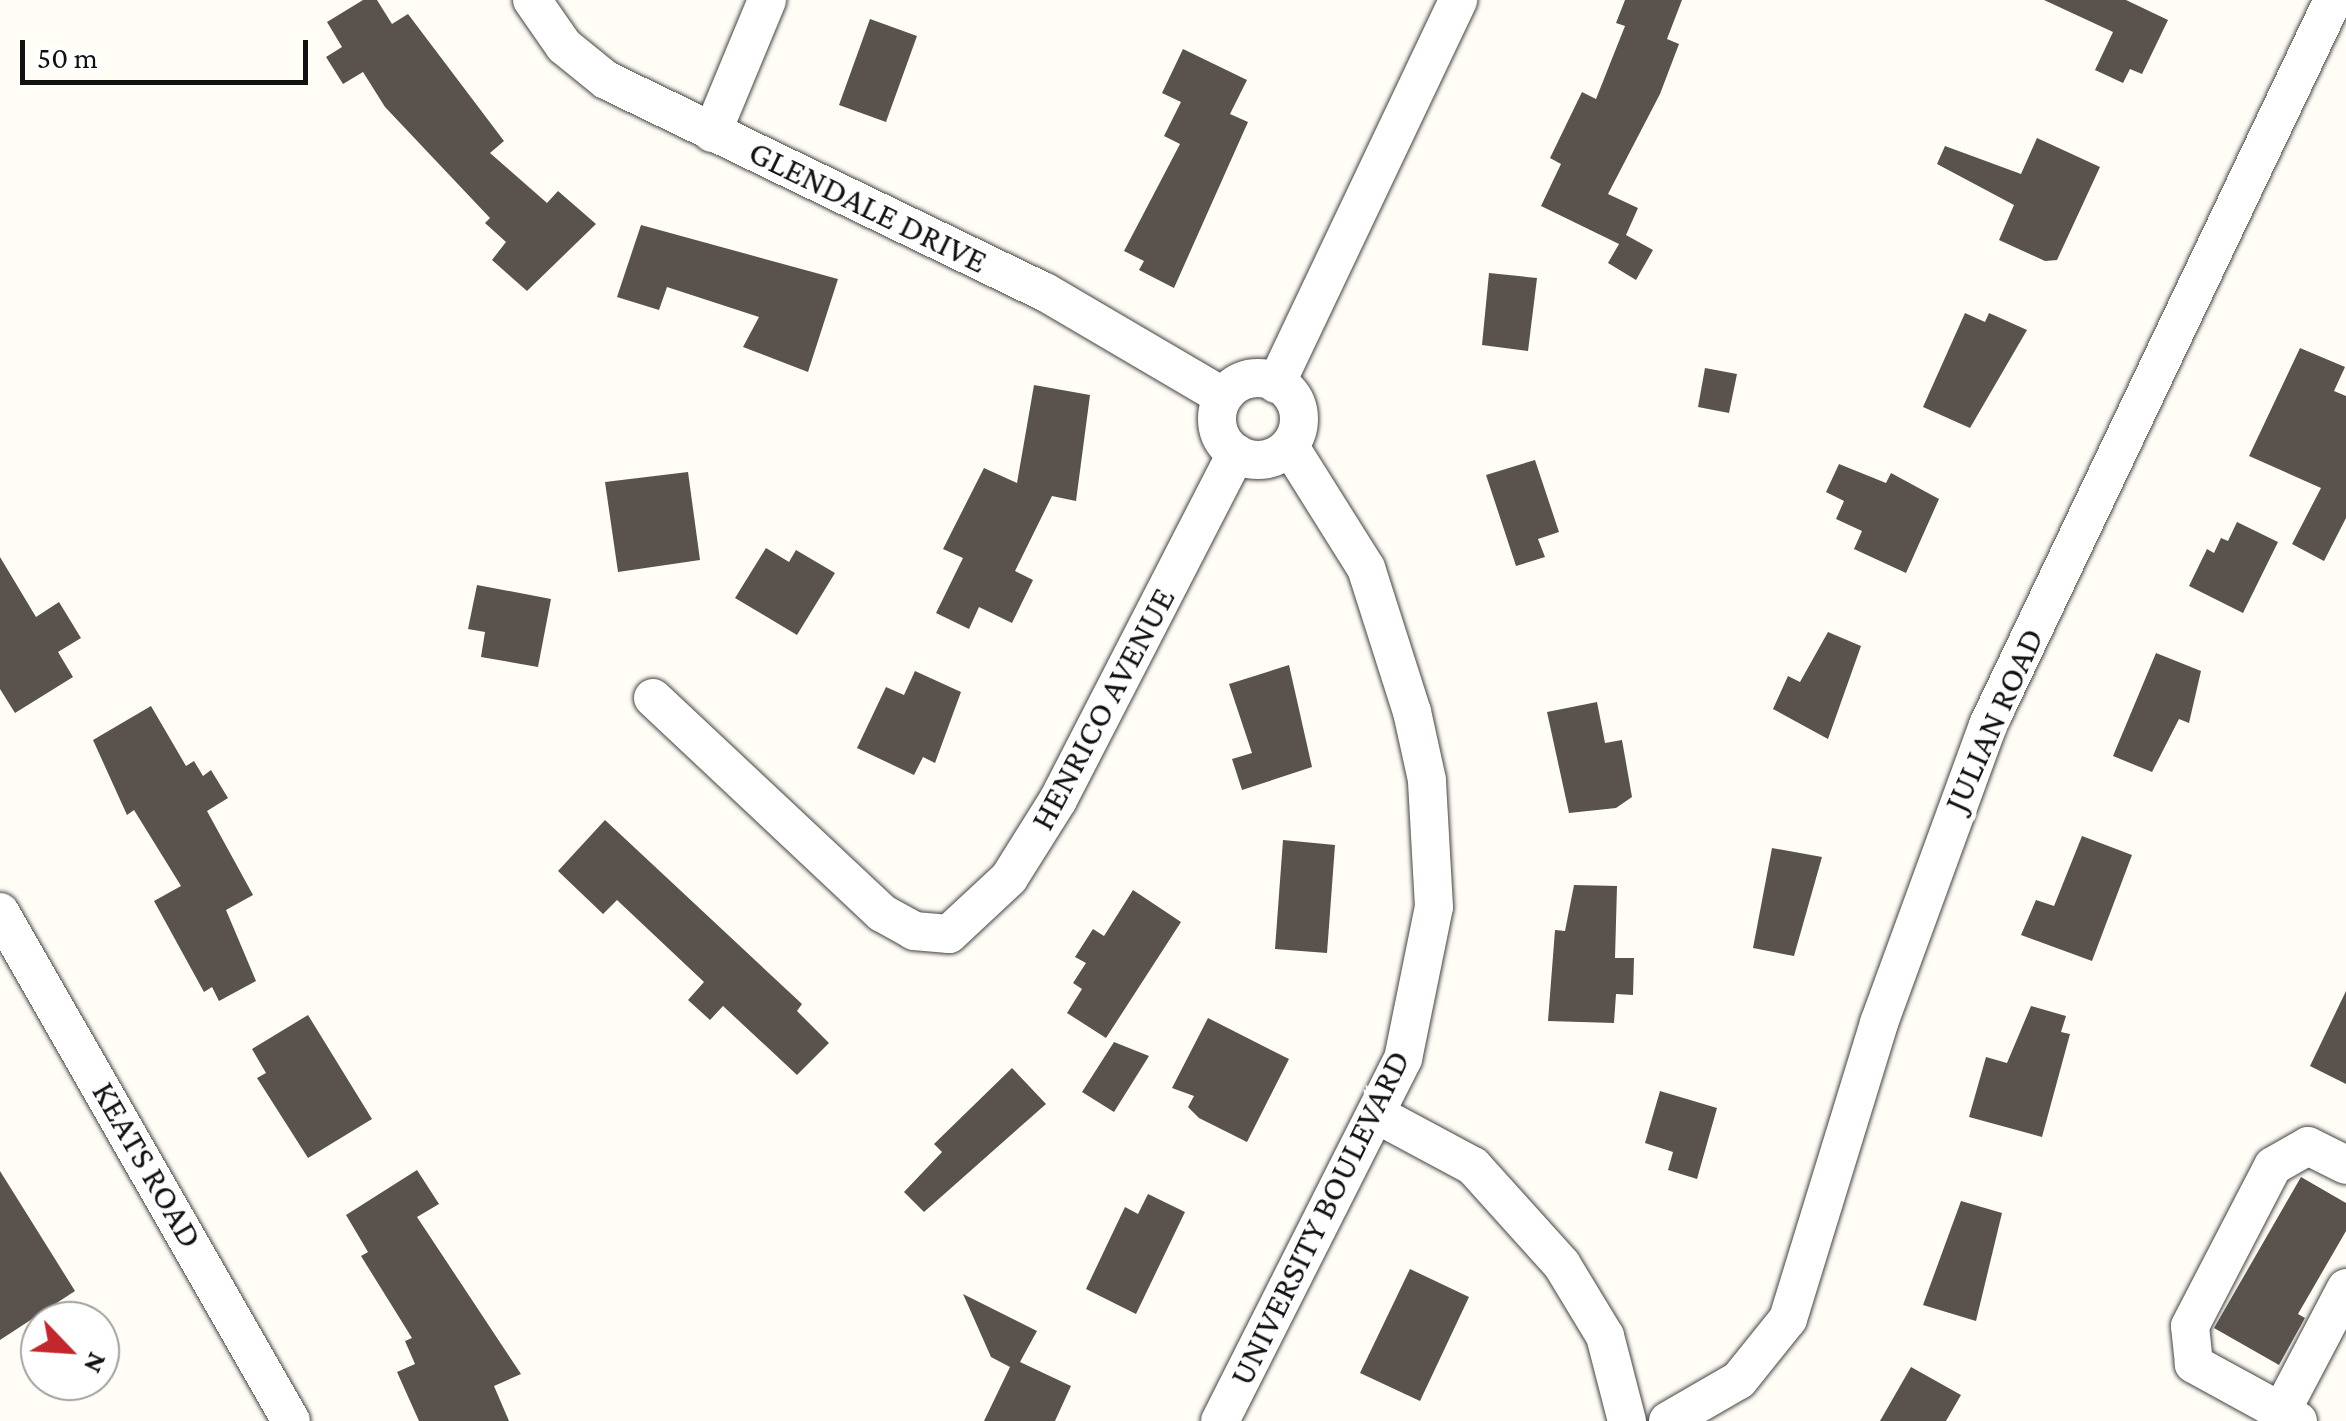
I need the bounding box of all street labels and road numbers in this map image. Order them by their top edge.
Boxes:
street label: GLENDALE DRIVE [742,131,994,283]
street label: HENRICO AVENUE [1021,581,1185,837]
street label: JULIAN ROAD [1935,622,2053,818]
street label: UNIVERSITY BOULEVARD [1220,1043,1420,1393]
street label: KEATS ROAD [82,1074,212,1256]

